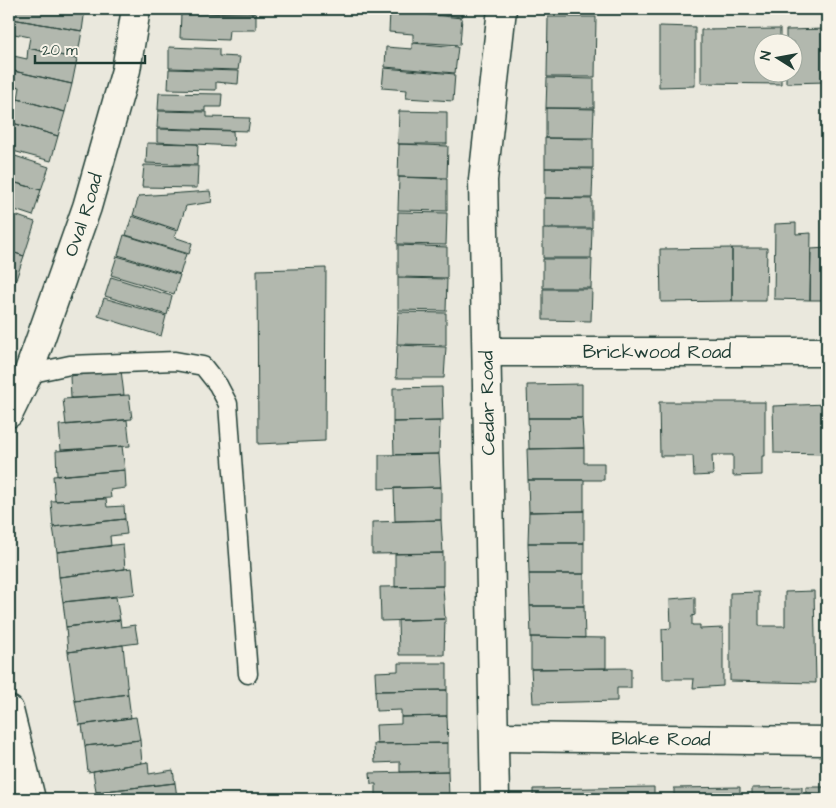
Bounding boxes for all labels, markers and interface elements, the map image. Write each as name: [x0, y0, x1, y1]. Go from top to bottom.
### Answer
scale bar: [35, 32, 145, 64]
north arrow: [754, 32, 804, 82]
text: 20 m: [42, 40, 78, 61]
text: N: [756, 49, 777, 62]
street label: Oval Road: [57, 170, 110, 260]
street label: Brickwood Road: [583, 339, 731, 366]
street label: Cedar Road: [474, 350, 502, 456]
street label: Blake Road: [611, 725, 711, 753]

